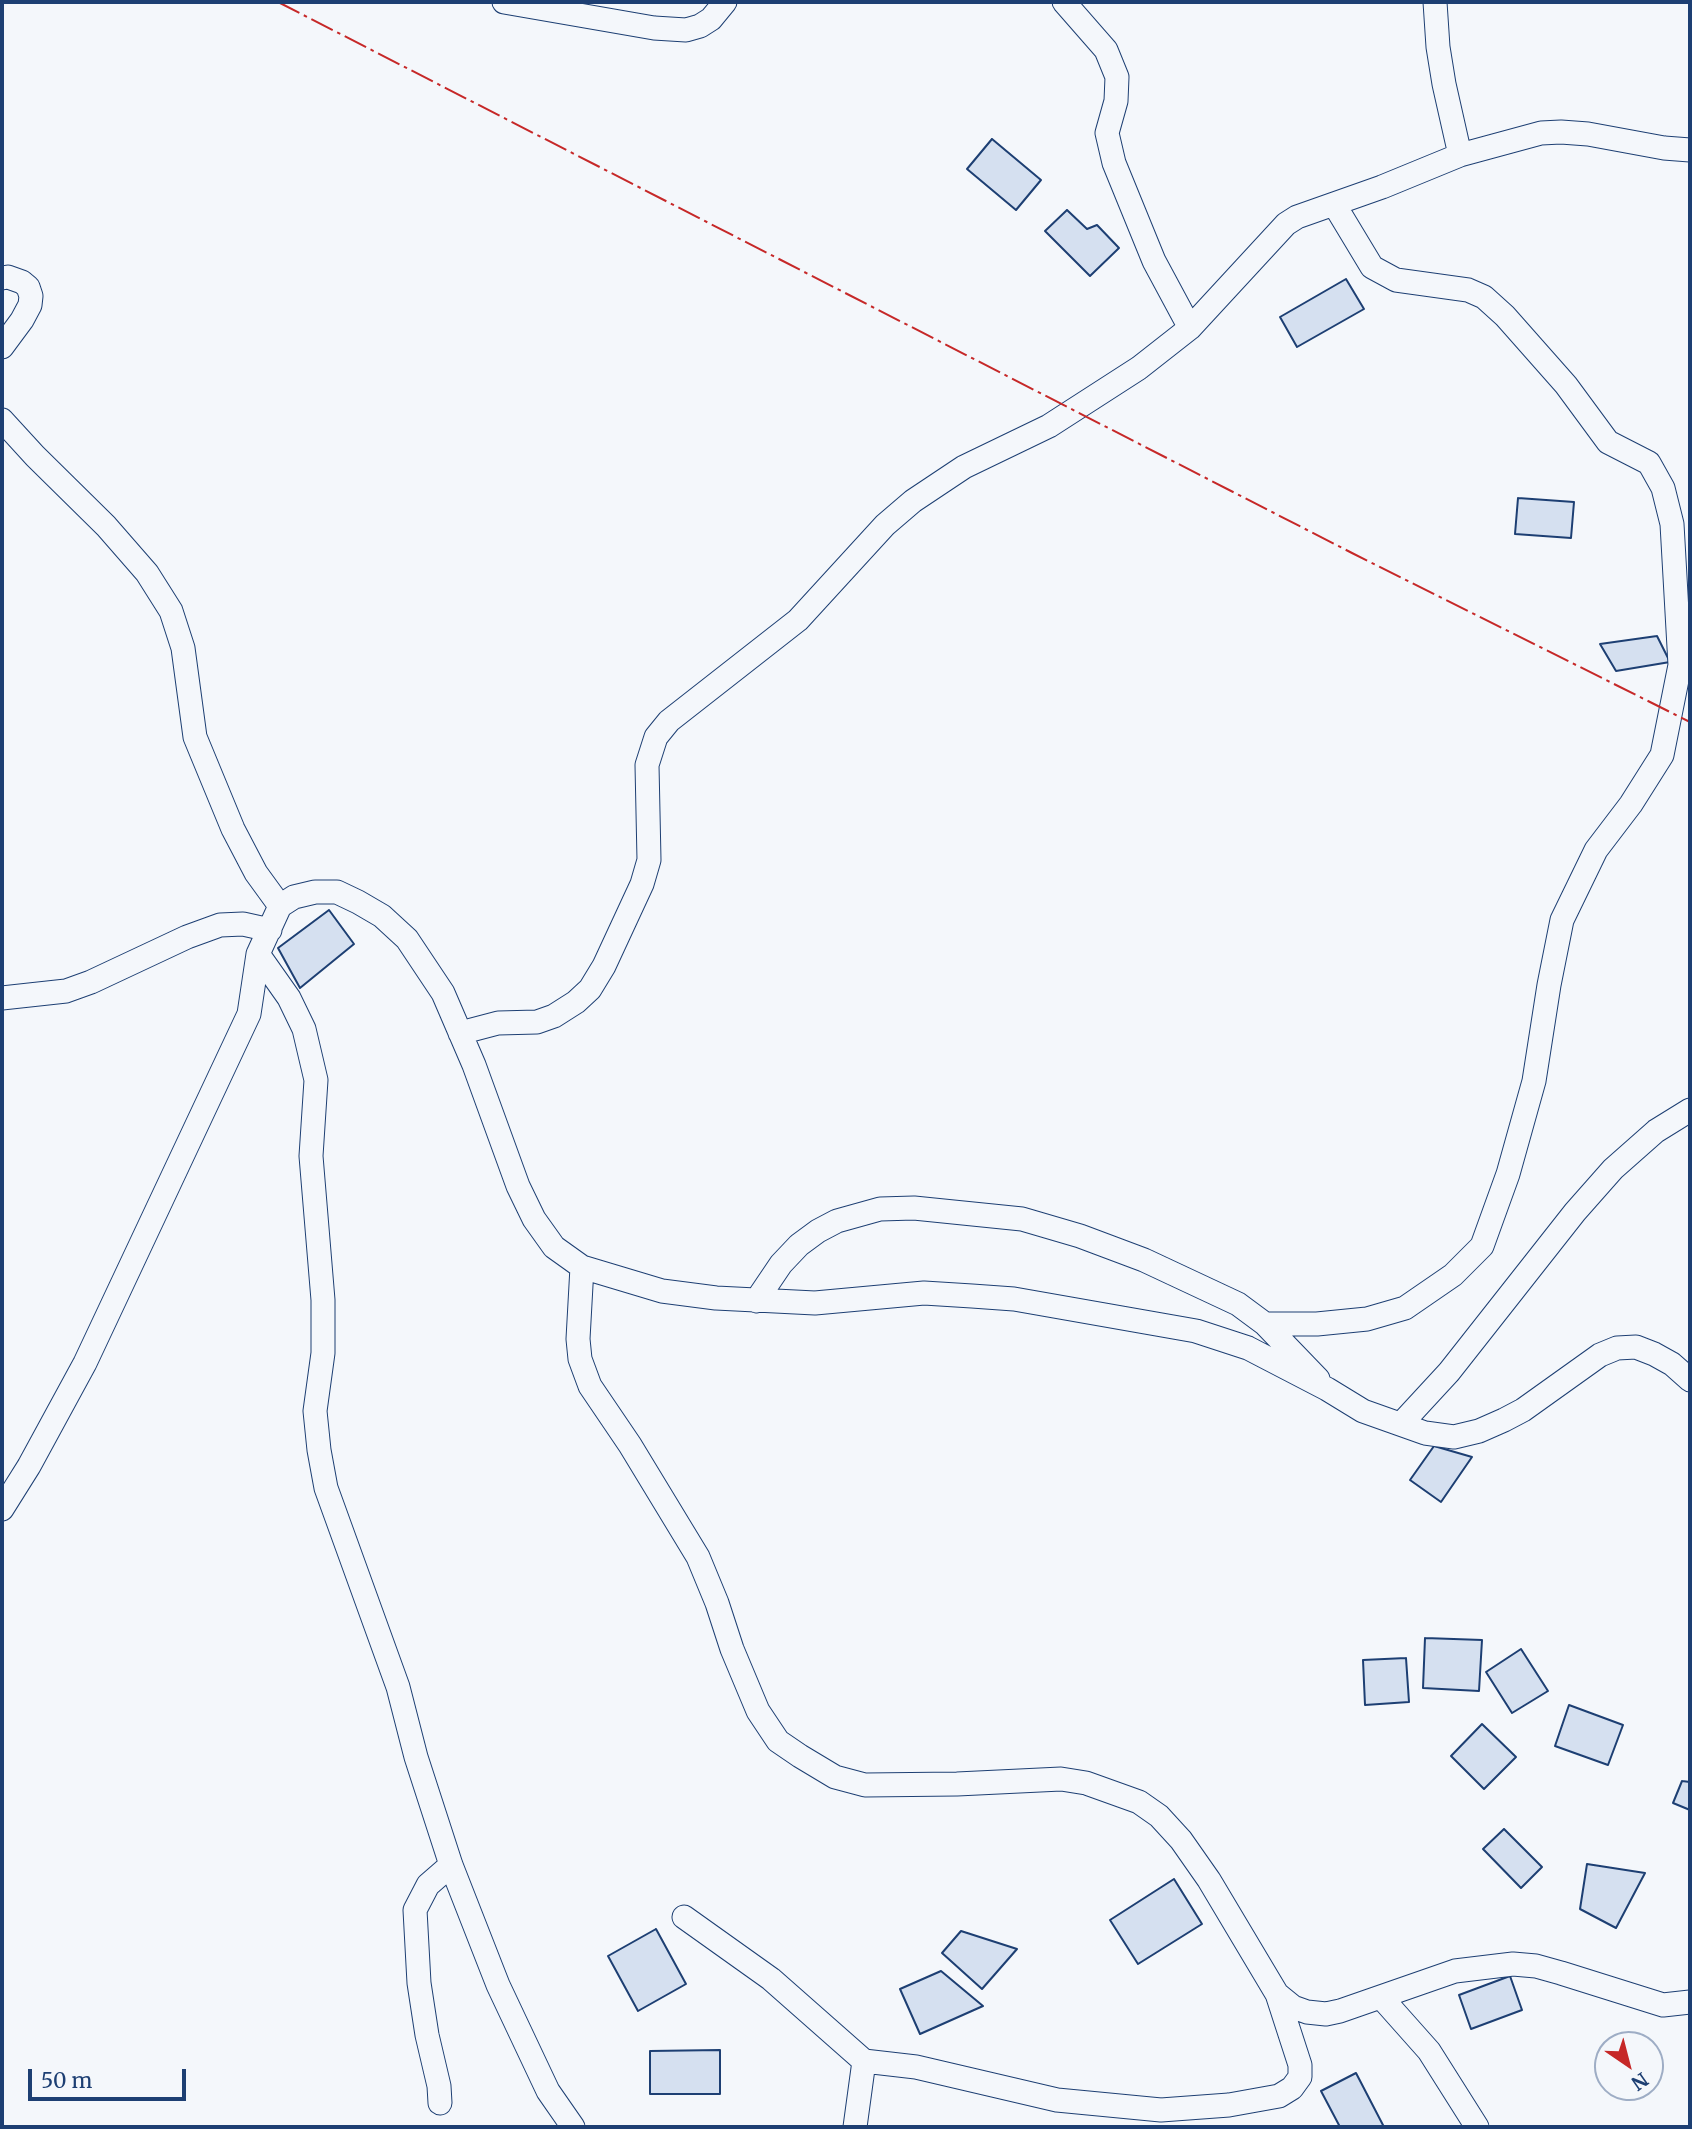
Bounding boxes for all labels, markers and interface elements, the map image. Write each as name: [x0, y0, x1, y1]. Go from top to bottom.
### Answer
north arrow: [1594, 2031, 1664, 2101]
scale bar: [32, 2056, 189, 2100]
text: 50 m: [41, 2067, 92, 2094]
text: N: [1627, 2067, 1653, 2096]

